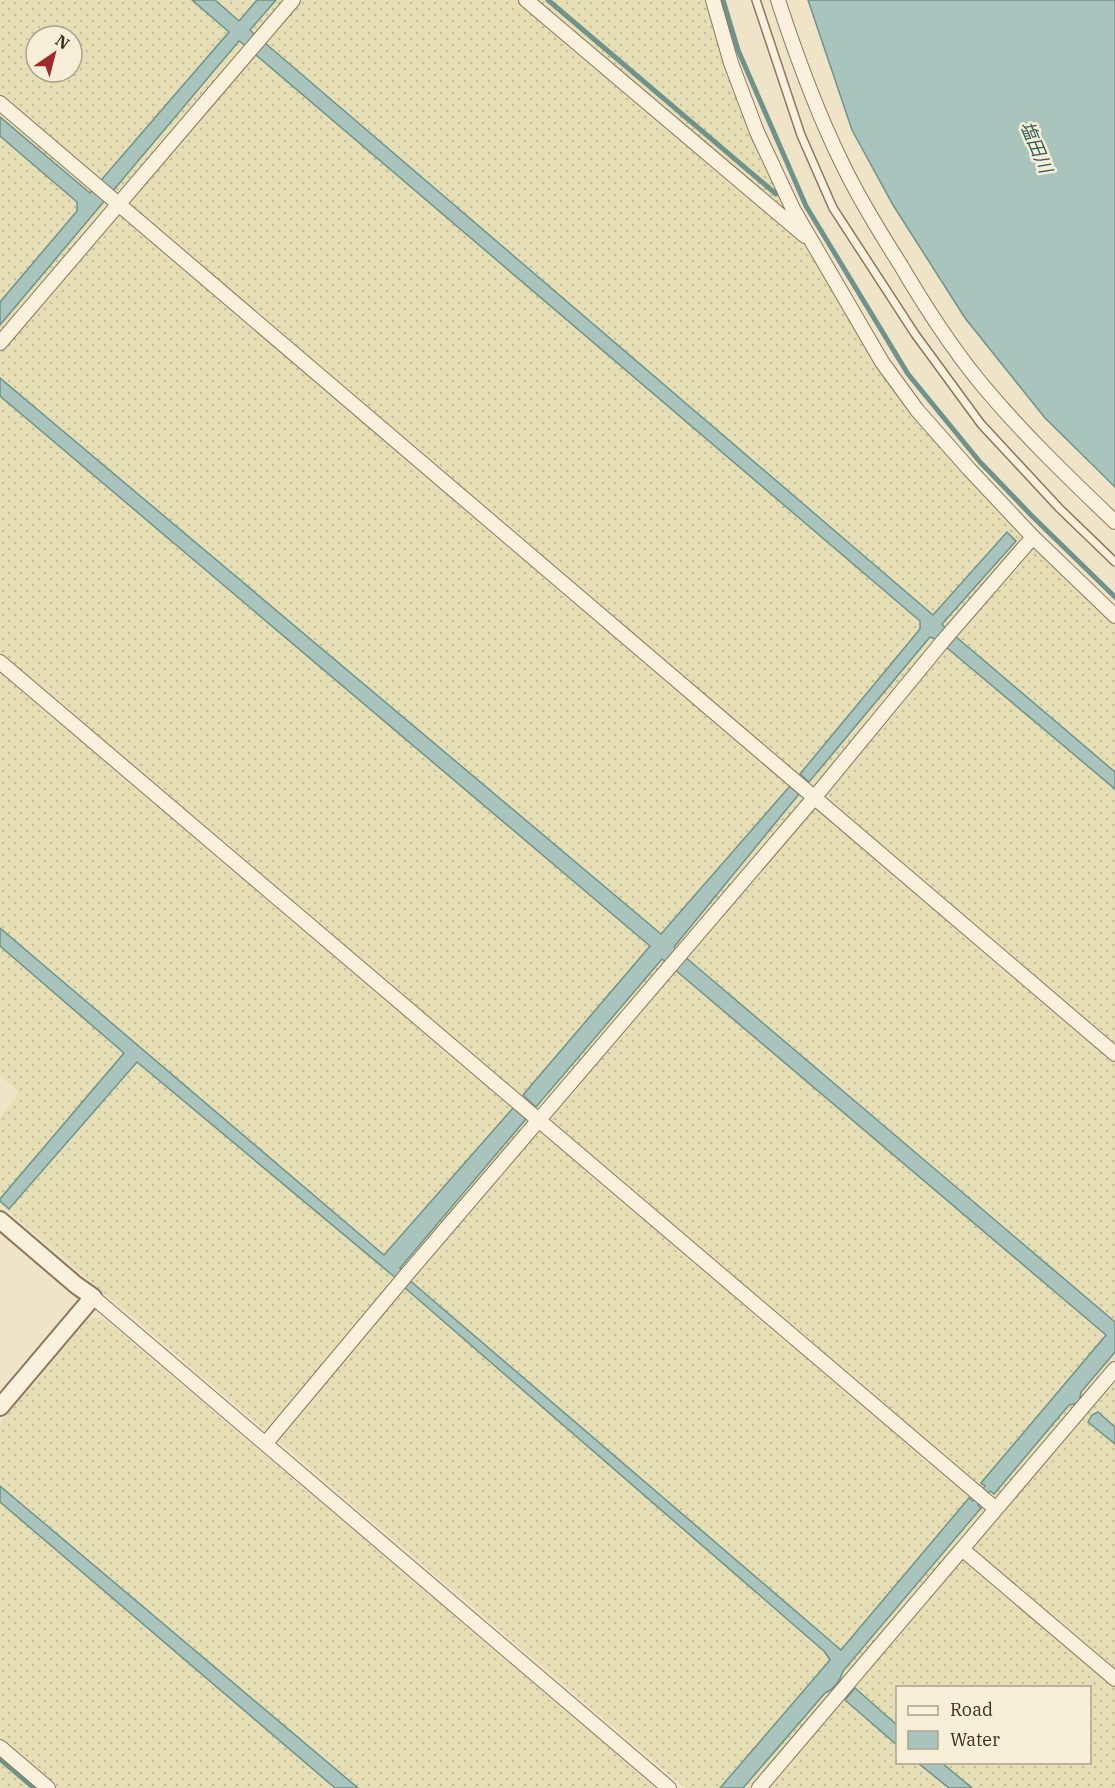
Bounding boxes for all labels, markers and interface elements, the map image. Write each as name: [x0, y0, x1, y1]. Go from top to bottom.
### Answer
north arrow: [24, 24, 84, 84]
text: N: [52, 30, 74, 54]
water label: 塩田川: [1015, 117, 1058, 178]
legend: [896, 1686, 1091, 1764]
text: Road: [950, 1698, 993, 1721]
text: Water: [950, 1728, 1000, 1751]

